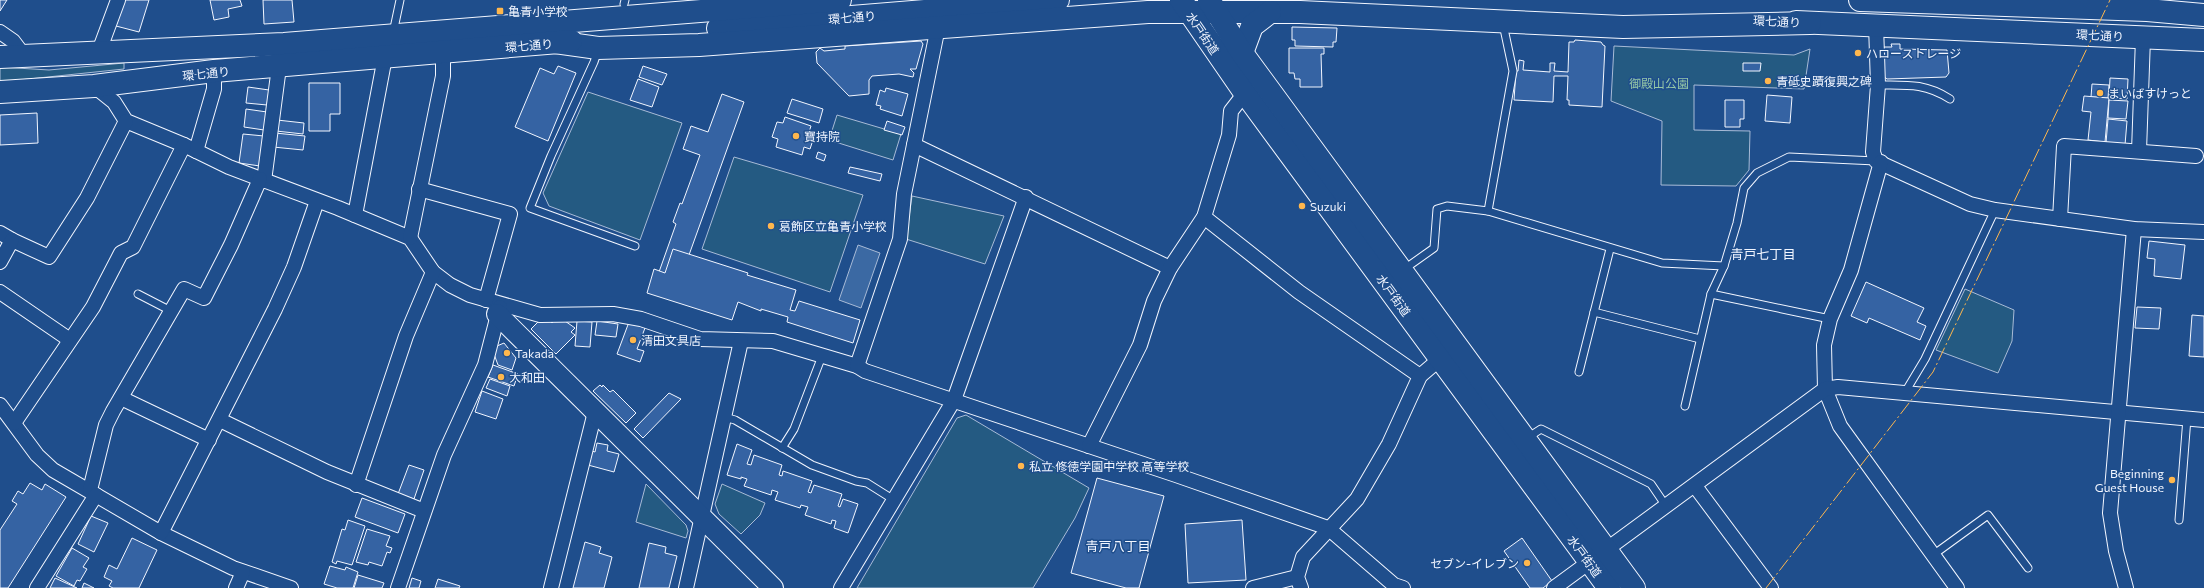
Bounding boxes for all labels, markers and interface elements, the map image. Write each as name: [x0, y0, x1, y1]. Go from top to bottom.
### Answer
place label: 亀青小学校: [508, 4, 568, 18]
marker: 亀青小学校: [495, 6, 505, 16]
street label: 環七通り: [827, 8, 877, 26]
street label: 水戸街道: [1184, 9, 1222, 57]
street label: 環七通り: [1753, 13, 1801, 29]
street label: 環七通り: [2076, 27, 2124, 43]
street label: 環七通り: [504, 36, 554, 54]
place label: ハローストレージ: [1866, 46, 1961, 60]
marker: ハローストレージ: [1853, 48, 1863, 58]
street label: 環七通り: [181, 64, 231, 82]
place label: 青砥史蹟復興之碑: [1776, 74, 1872, 88]
park label: 御殿山公園: [1629, 76, 1689, 90]
marker: 青砥史蹟復興之碑: [1763, 76, 1773, 86]
place label: まいばすけっと: [2108, 86, 2192, 100]
marker: まいばすけっと: [2095, 88, 2105, 98]
place label: 寶持院: [804, 129, 840, 143]
marker: 寶持院: [791, 131, 801, 141]
place label: Suzuki: [1310, 199, 1346, 213]
marker: Suzuki: [1297, 201, 1307, 211]
place label: 葛飾区立亀青小学校: [779, 219, 887, 233]
marker: 葛飾区立亀青小学校: [766, 221, 776, 231]
district label: 青戸七丁目: [1730, 246, 1796, 262]
street label: 水戸街道: [1374, 271, 1414, 319]
place label: 清田文具店: [641, 333, 701, 347]
marker: 清田文具店: [628, 335, 638, 345]
place label: Takada: [515, 346, 554, 360]
marker: Takada: [502, 348, 512, 358]
place label: 大和田: [509, 370, 545, 384]
marker: 大和田: [496, 372, 506, 382]
place label: 私立 修徳学園中学校 高等学校: [1029, 459, 1190, 473]
marker: 私立 修徳学園中学校 高等学校: [1016, 461, 1026, 471]
place label: Beginning Guest House: [2095, 466, 2164, 494]
marker: Beginning Guest House: [2167, 475, 2177, 485]
street label: 水戸街道: [1565, 532, 1605, 580]
district label: 青戸八丁目: [1085, 538, 1151, 554]
place label: セブン-イレブン: [1430, 556, 1519, 570]
marker: セブン-イレブン: [1522, 558, 1532, 568]

